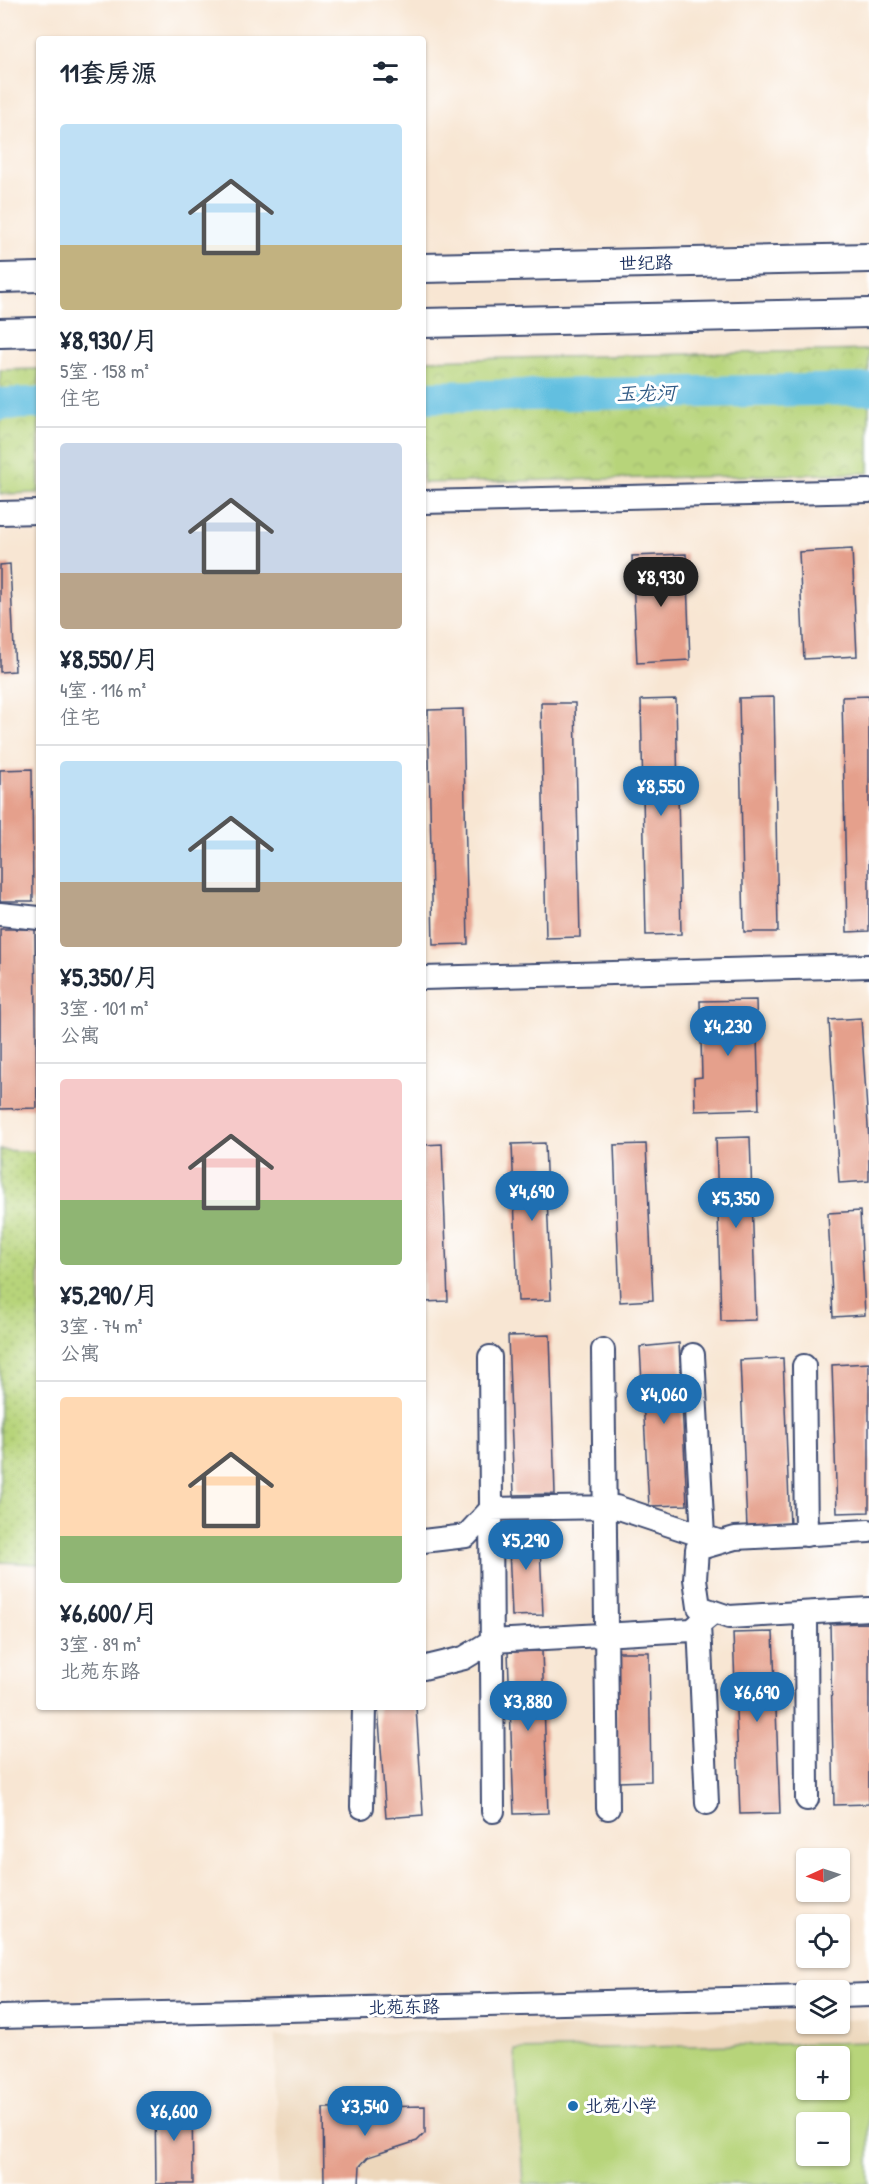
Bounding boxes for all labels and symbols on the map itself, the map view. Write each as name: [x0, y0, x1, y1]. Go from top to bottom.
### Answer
street label: 世纪路: [619, 250, 673, 275]
water label: 玉龙河: [616, 378, 679, 407]
pin: ¥8,930: [612, 557, 710, 608]
pin: ¥8,550: [612, 766, 710, 817]
pin: ¥4,230: [679, 1006, 777, 1057]
pin: ¥4,690: [483, 1171, 581, 1222]
pin: ¥5,350: [687, 1178, 785, 1229]
pin: ¥4,060: [615, 1374, 713, 1425]
pin: ¥5,290: [477, 1520, 575, 1571]
pin: ¥6,690: [708, 1672, 806, 1723]
pin: ¥3,880: [479, 1681, 577, 1732]
north arrow: [796, 1848, 850, 1902]
street label: 北苑东路: [368, 1993, 440, 2020]
pin: ¥3,540: [316, 2086, 414, 2137]
pin: ¥6,600: [125, 2091, 223, 2142]
place label: 北苑小学: [585, 2093, 657, 2118]
marker: 北苑小学: [566, 2099, 580, 2113]

